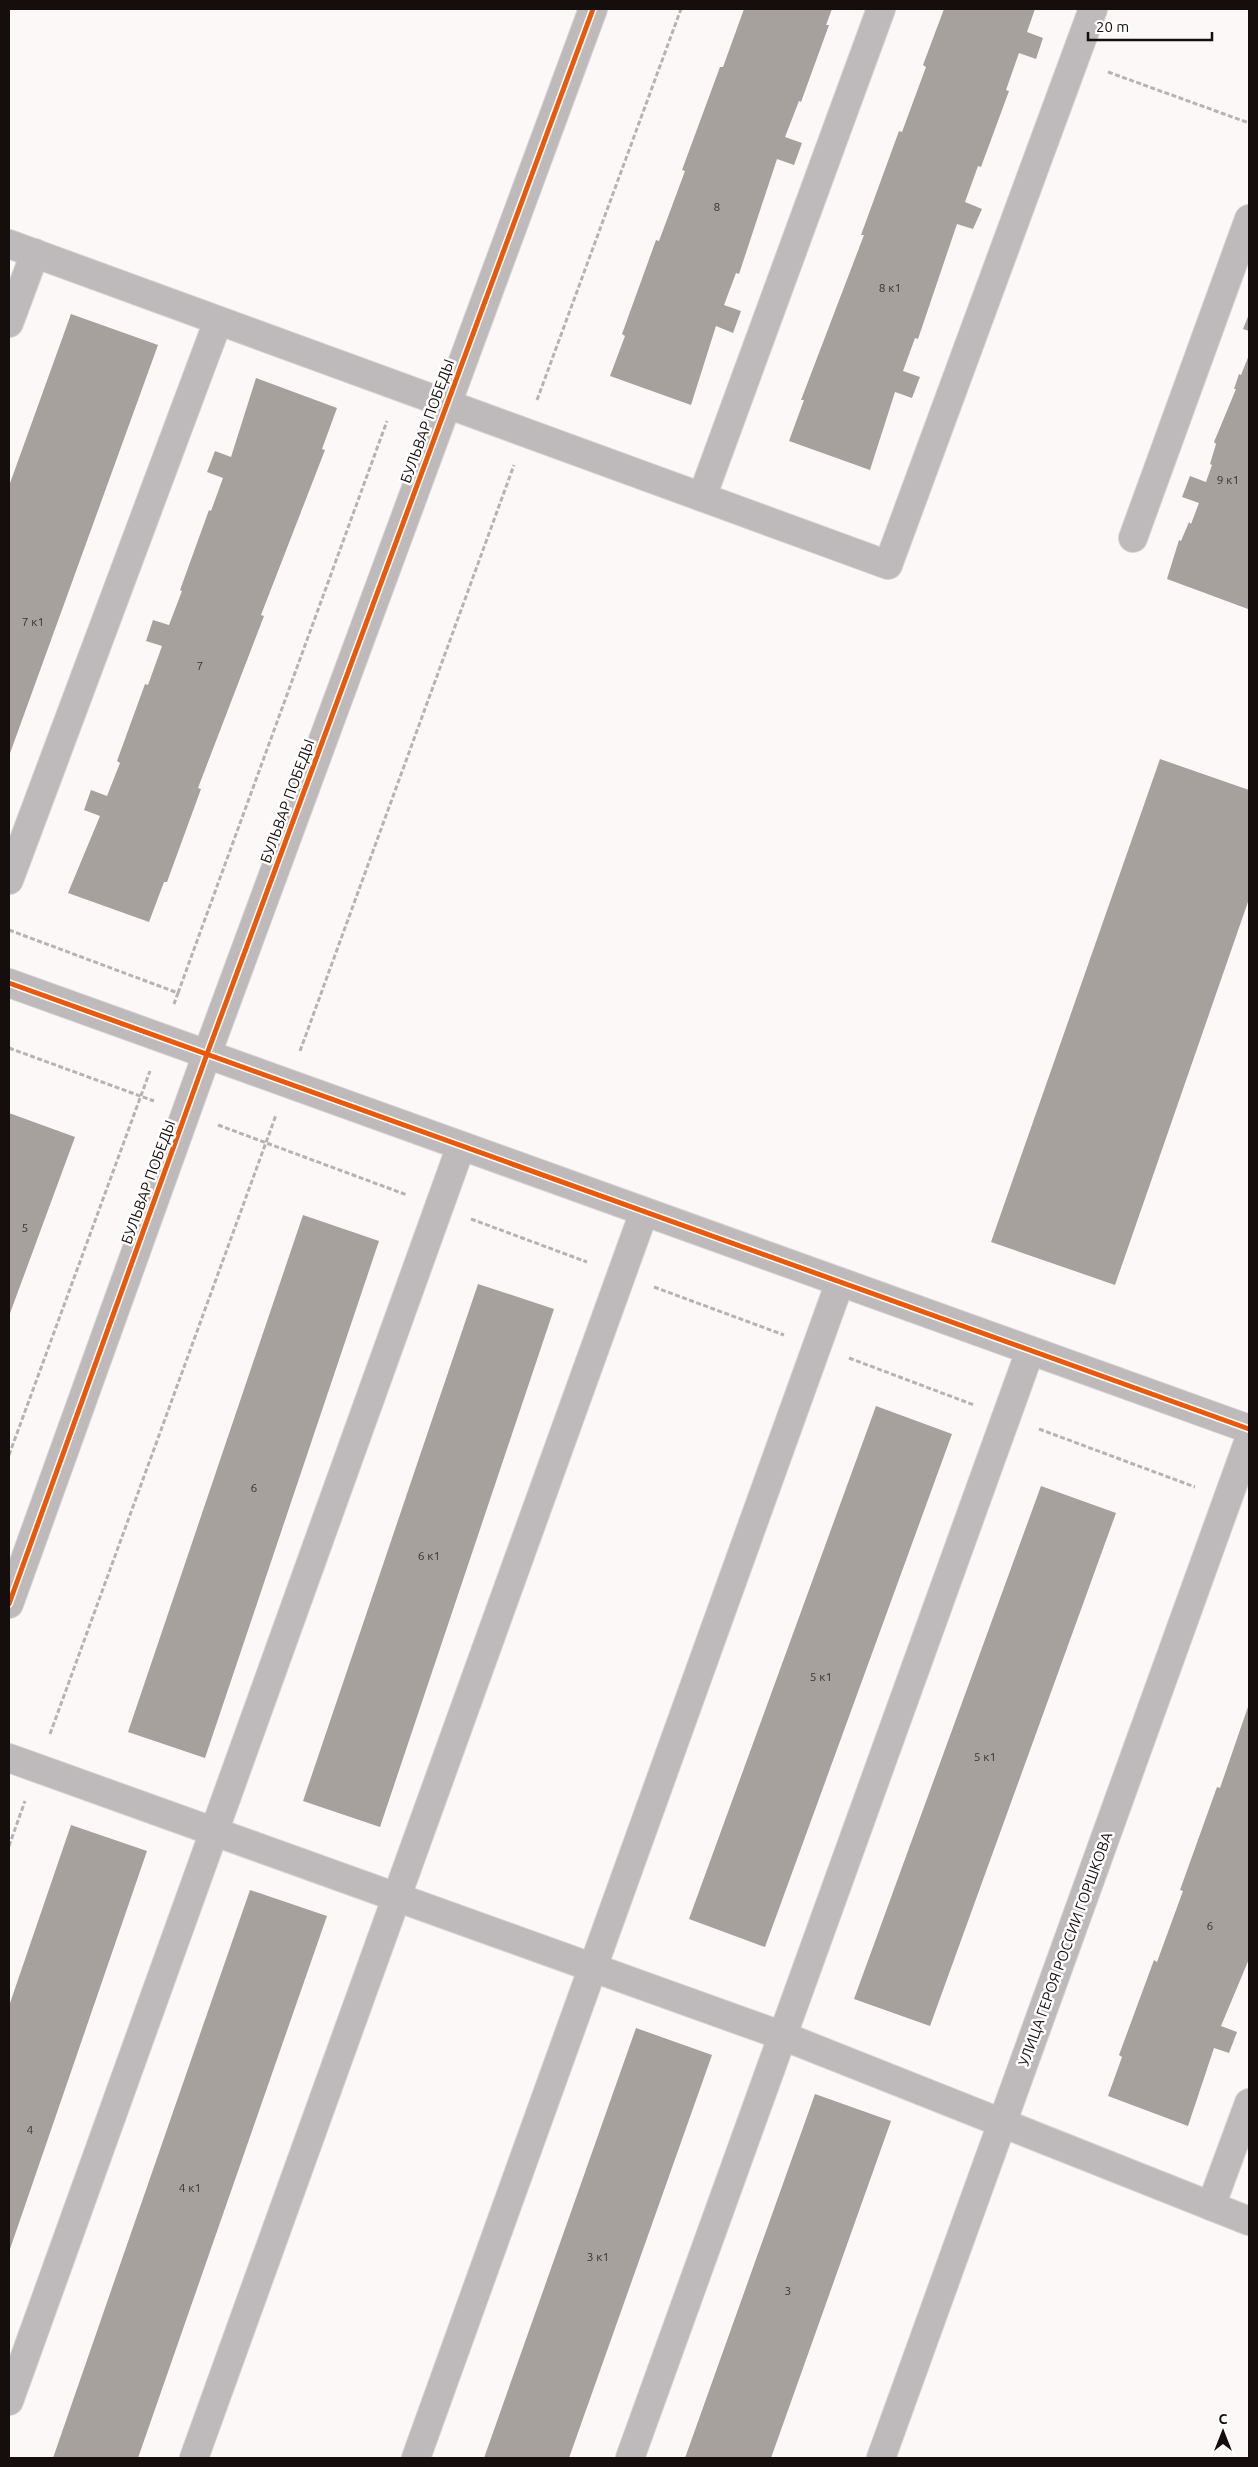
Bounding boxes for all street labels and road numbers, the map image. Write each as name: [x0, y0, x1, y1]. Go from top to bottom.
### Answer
street label: БУЛЬВАР ПОБЕДЫ: [397, 357, 457, 485]
street label: БУЛЬВАР ПОБЕДЫ: [257, 737, 317, 865]
street label: БУЛЬВАР ПОБЕДЫ: [118, 1118, 178, 1246]
street label: УЛИЦА ГЕРОЯ РОССИИ ГОРШКОВА: [1015, 1829, 1115, 2068]

